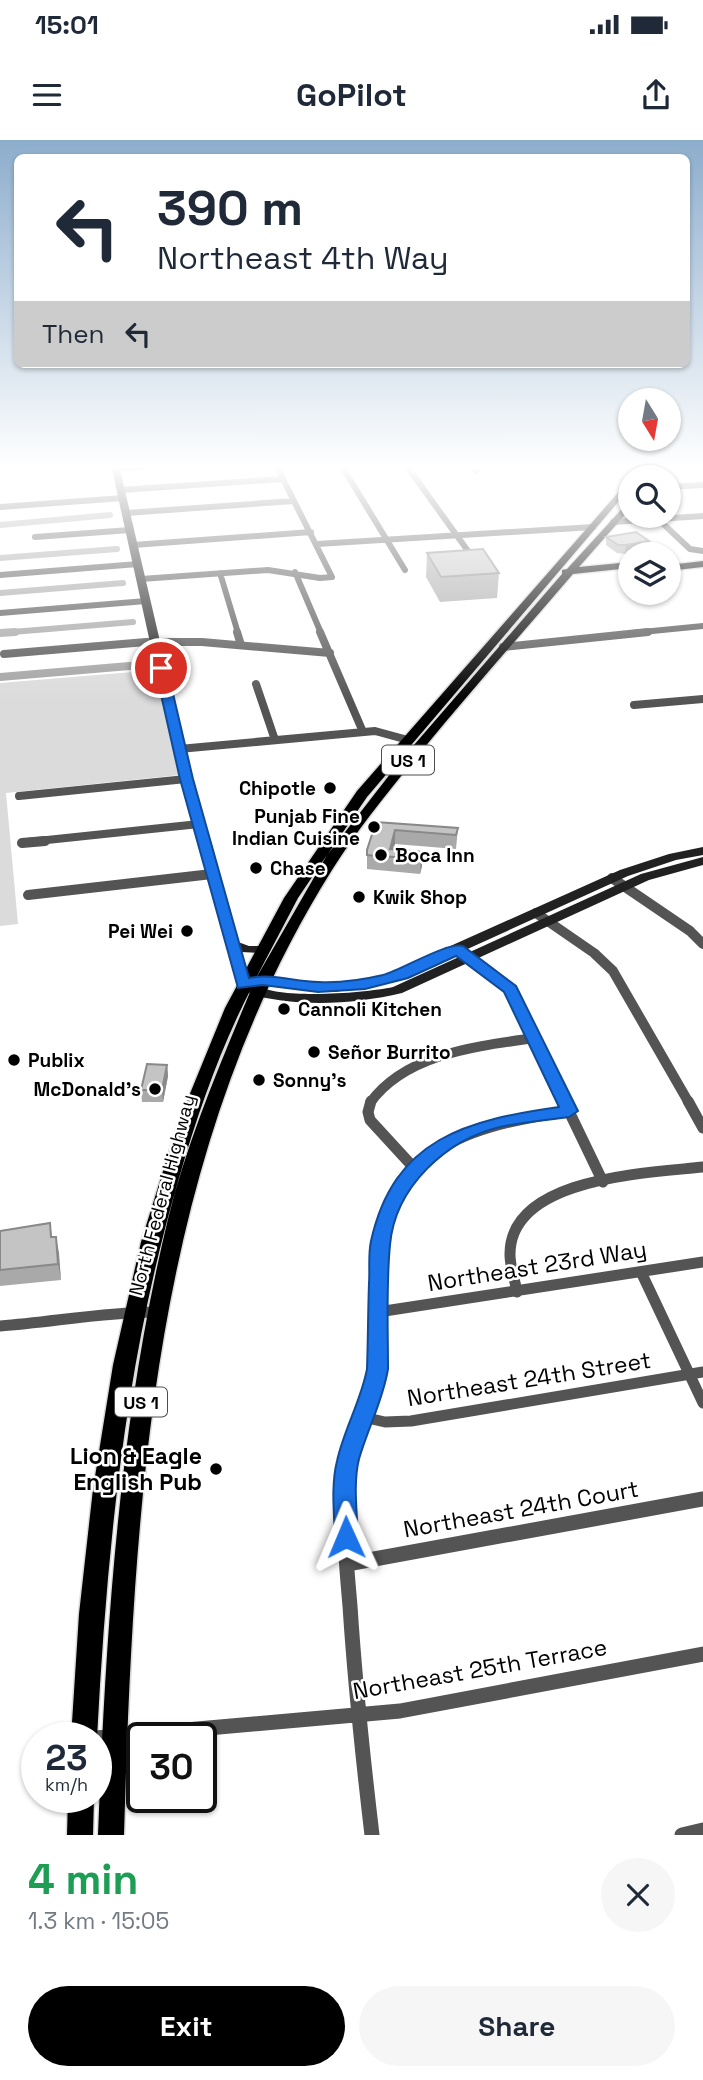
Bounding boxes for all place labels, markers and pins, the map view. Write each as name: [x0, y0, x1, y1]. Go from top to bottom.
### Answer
pin: [131, 638, 191, 698]
place label: Chipotle: [239, 776, 316, 801]
marker: Chipotle: [322, 780, 338, 796]
place label: Punjab Fine Indian Cuisine: [232, 804, 360, 851]
marker: Punjab Fine Indian Cuisine: [366, 819, 382, 835]
place label: Boca Inn: [395, 843, 475, 868]
marker: Boca Inn: [373, 847, 389, 863]
place label: Chase: [270, 856, 326, 881]
marker: Chase: [248, 860, 264, 876]
place label: Kwik Shop: [373, 885, 467, 910]
marker: Kwik Shop: [351, 889, 367, 905]
place label: Pei Wei: [108, 919, 173, 944]
marker: Pei Wei: [179, 923, 195, 939]
place label: Cannoli Kitchen: [298, 997, 442, 1022]
marker: Cannoli Kitchen: [276, 1001, 292, 1017]
place label: Señor Burrito: [328, 1040, 451, 1065]
marker: Señor Burrito: [306, 1044, 322, 1060]
place label: Publix: [28, 1048, 85, 1073]
marker: Publix: [6, 1052, 22, 1068]
place label: Sonny's: [273, 1068, 346, 1093]
marker: Sonny's: [251, 1072, 267, 1088]
place label: McDonald's: [34, 1077, 141, 1102]
marker: McDonald's: [147, 1081, 163, 1097]
place label: Lion & Eagle English Pub: [70, 1441, 202, 1497]
marker: Lion & Eagle English Pub: [208, 1461, 224, 1477]

